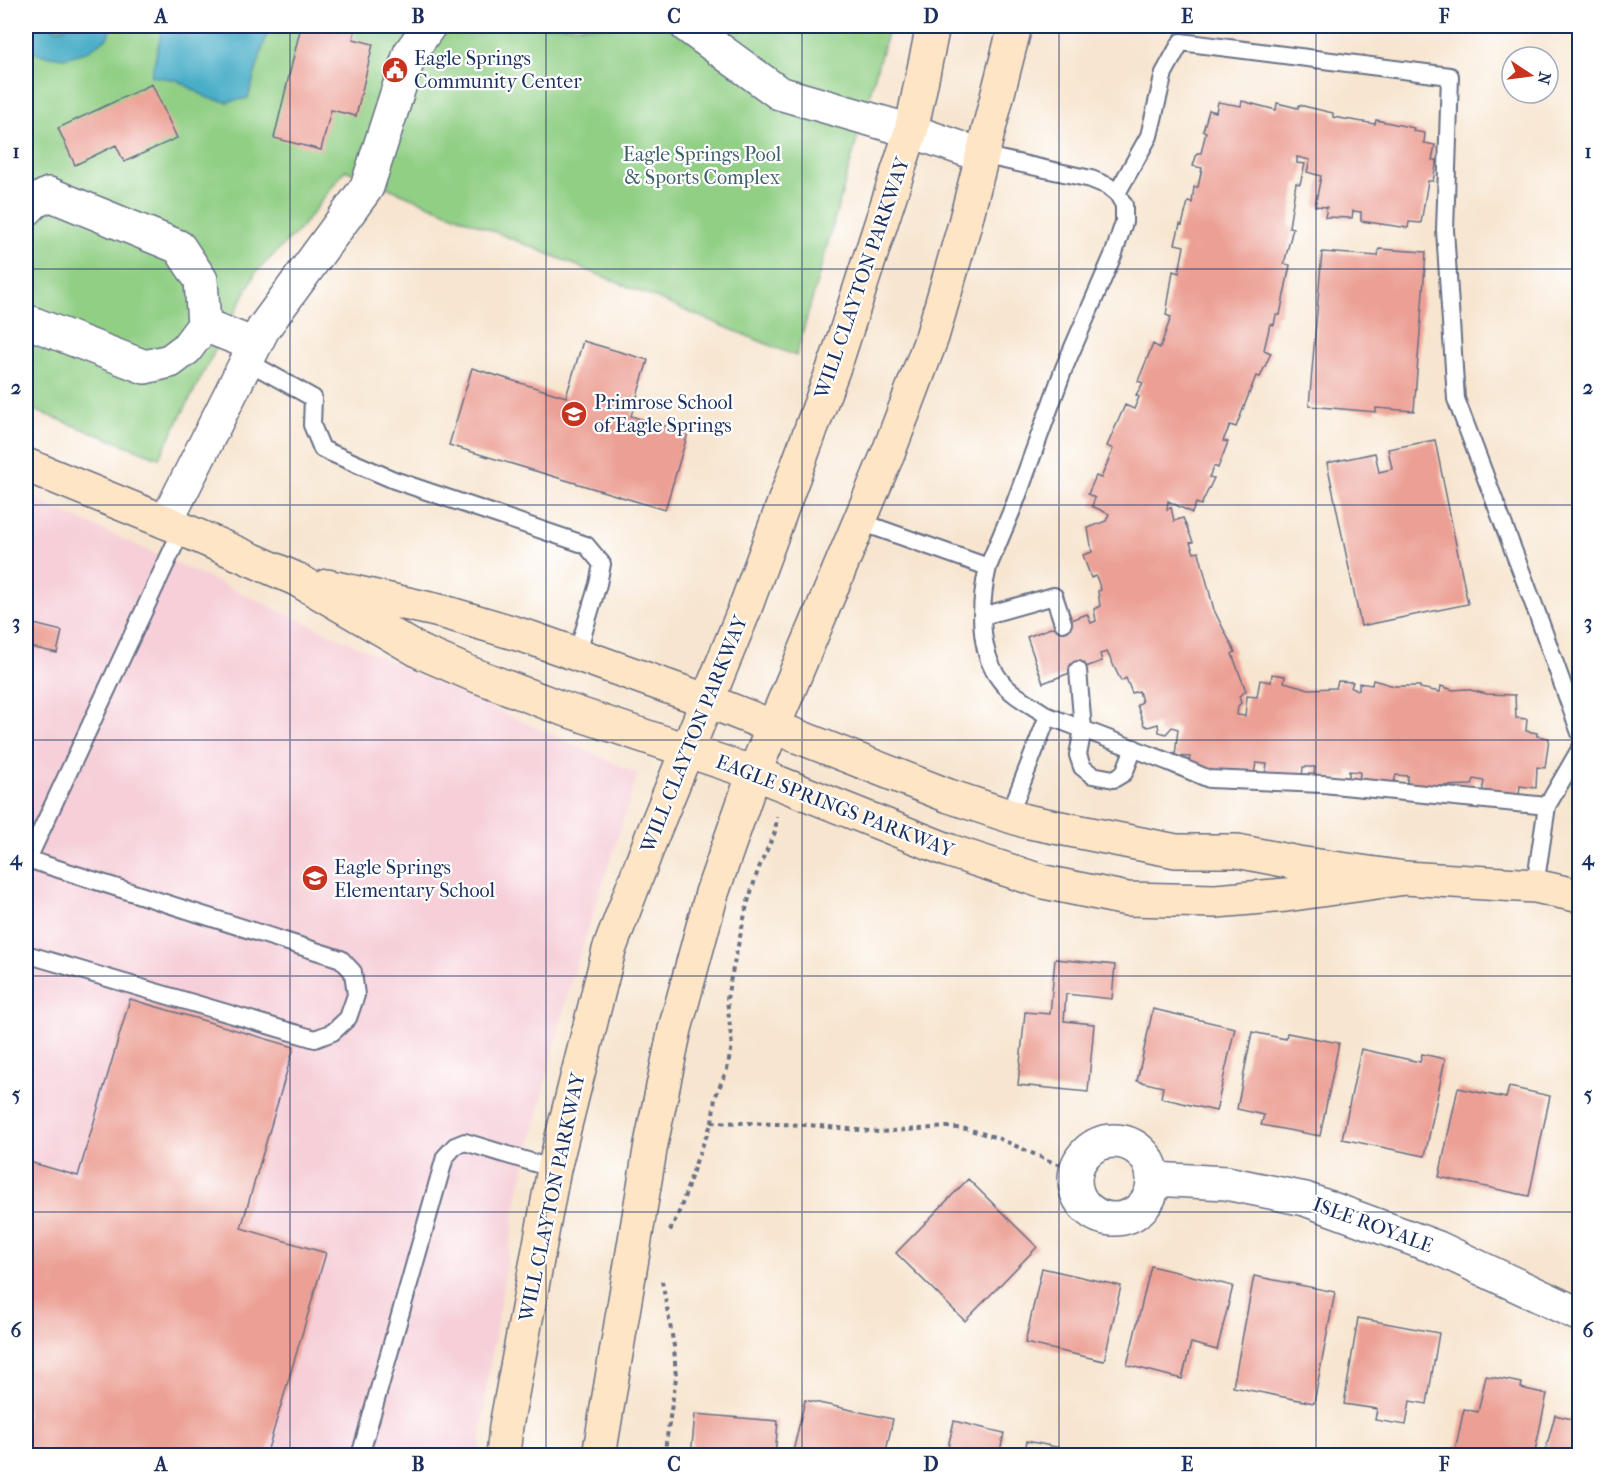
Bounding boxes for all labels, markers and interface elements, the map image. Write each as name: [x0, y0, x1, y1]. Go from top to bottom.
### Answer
text: A: [153, 5, 169, 28]
text: B: [411, 5, 425, 28]
text: C: [667, 5, 681, 28]
text: D: [923, 5, 939, 28]
text: E: [1181, 5, 1193, 28]
text: F: [1438, 5, 1450, 28]
north arrow: [1500, 45, 1560, 105]
place label: Eagle Springs Community Center: [414, 47, 582, 93]
public building icon: Eagle Springs Community Center: [380, 55, 410, 85]
text: N: [1533, 70, 1555, 87]
text: 1: [12, 140, 20, 163]
text: 1: [1584, 140, 1592, 163]
park label: Eagle Springs Pool & Sports Complex: [623, 143, 782, 189]
street label: WILL CLAYTON PARKWAY: [810, 153, 915, 403]
text: 2: [11, 376, 21, 399]
text: 2: [1583, 376, 1593, 399]
place label: Primrose School of Eagle Springs: [594, 391, 734, 437]
school or university icon: Primrose School of Eagle Springs: [559, 399, 589, 429]
text: 3: [12, 611, 20, 634]
street label: WILL CLAYTON PARKWAY: [635, 611, 753, 857]
text: 3: [1584, 611, 1592, 634]
street label: EAGLE SPRINGS PARKWAY: [713, 750, 959, 863]
text: 4: [9, 847, 23, 871]
text: 4: [1581, 847, 1595, 871]
place label: Eagle Springs Elementary School: [334, 856, 496, 902]
school or university icon: Eagle Springs Elementary School: [300, 863, 330, 893]
street label: WILL CLAYTON PARKWAY: [514, 1069, 590, 1324]
text: 5: [12, 1083, 21, 1106]
text: 5: [1584, 1083, 1593, 1106]
street label: ISLE ROYALE: [1310, 1193, 1436, 1257]
text: 6: [11, 1319, 23, 1342]
text: 6: [1583, 1319, 1595, 1342]
text: A: [153, 1453, 169, 1476]
text: B: [411, 1453, 425, 1476]
text: C: [667, 1453, 681, 1476]
text: D: [923, 1453, 939, 1476]
text: E: [1181, 1453, 1193, 1476]
text: F: [1438, 1453, 1450, 1476]

